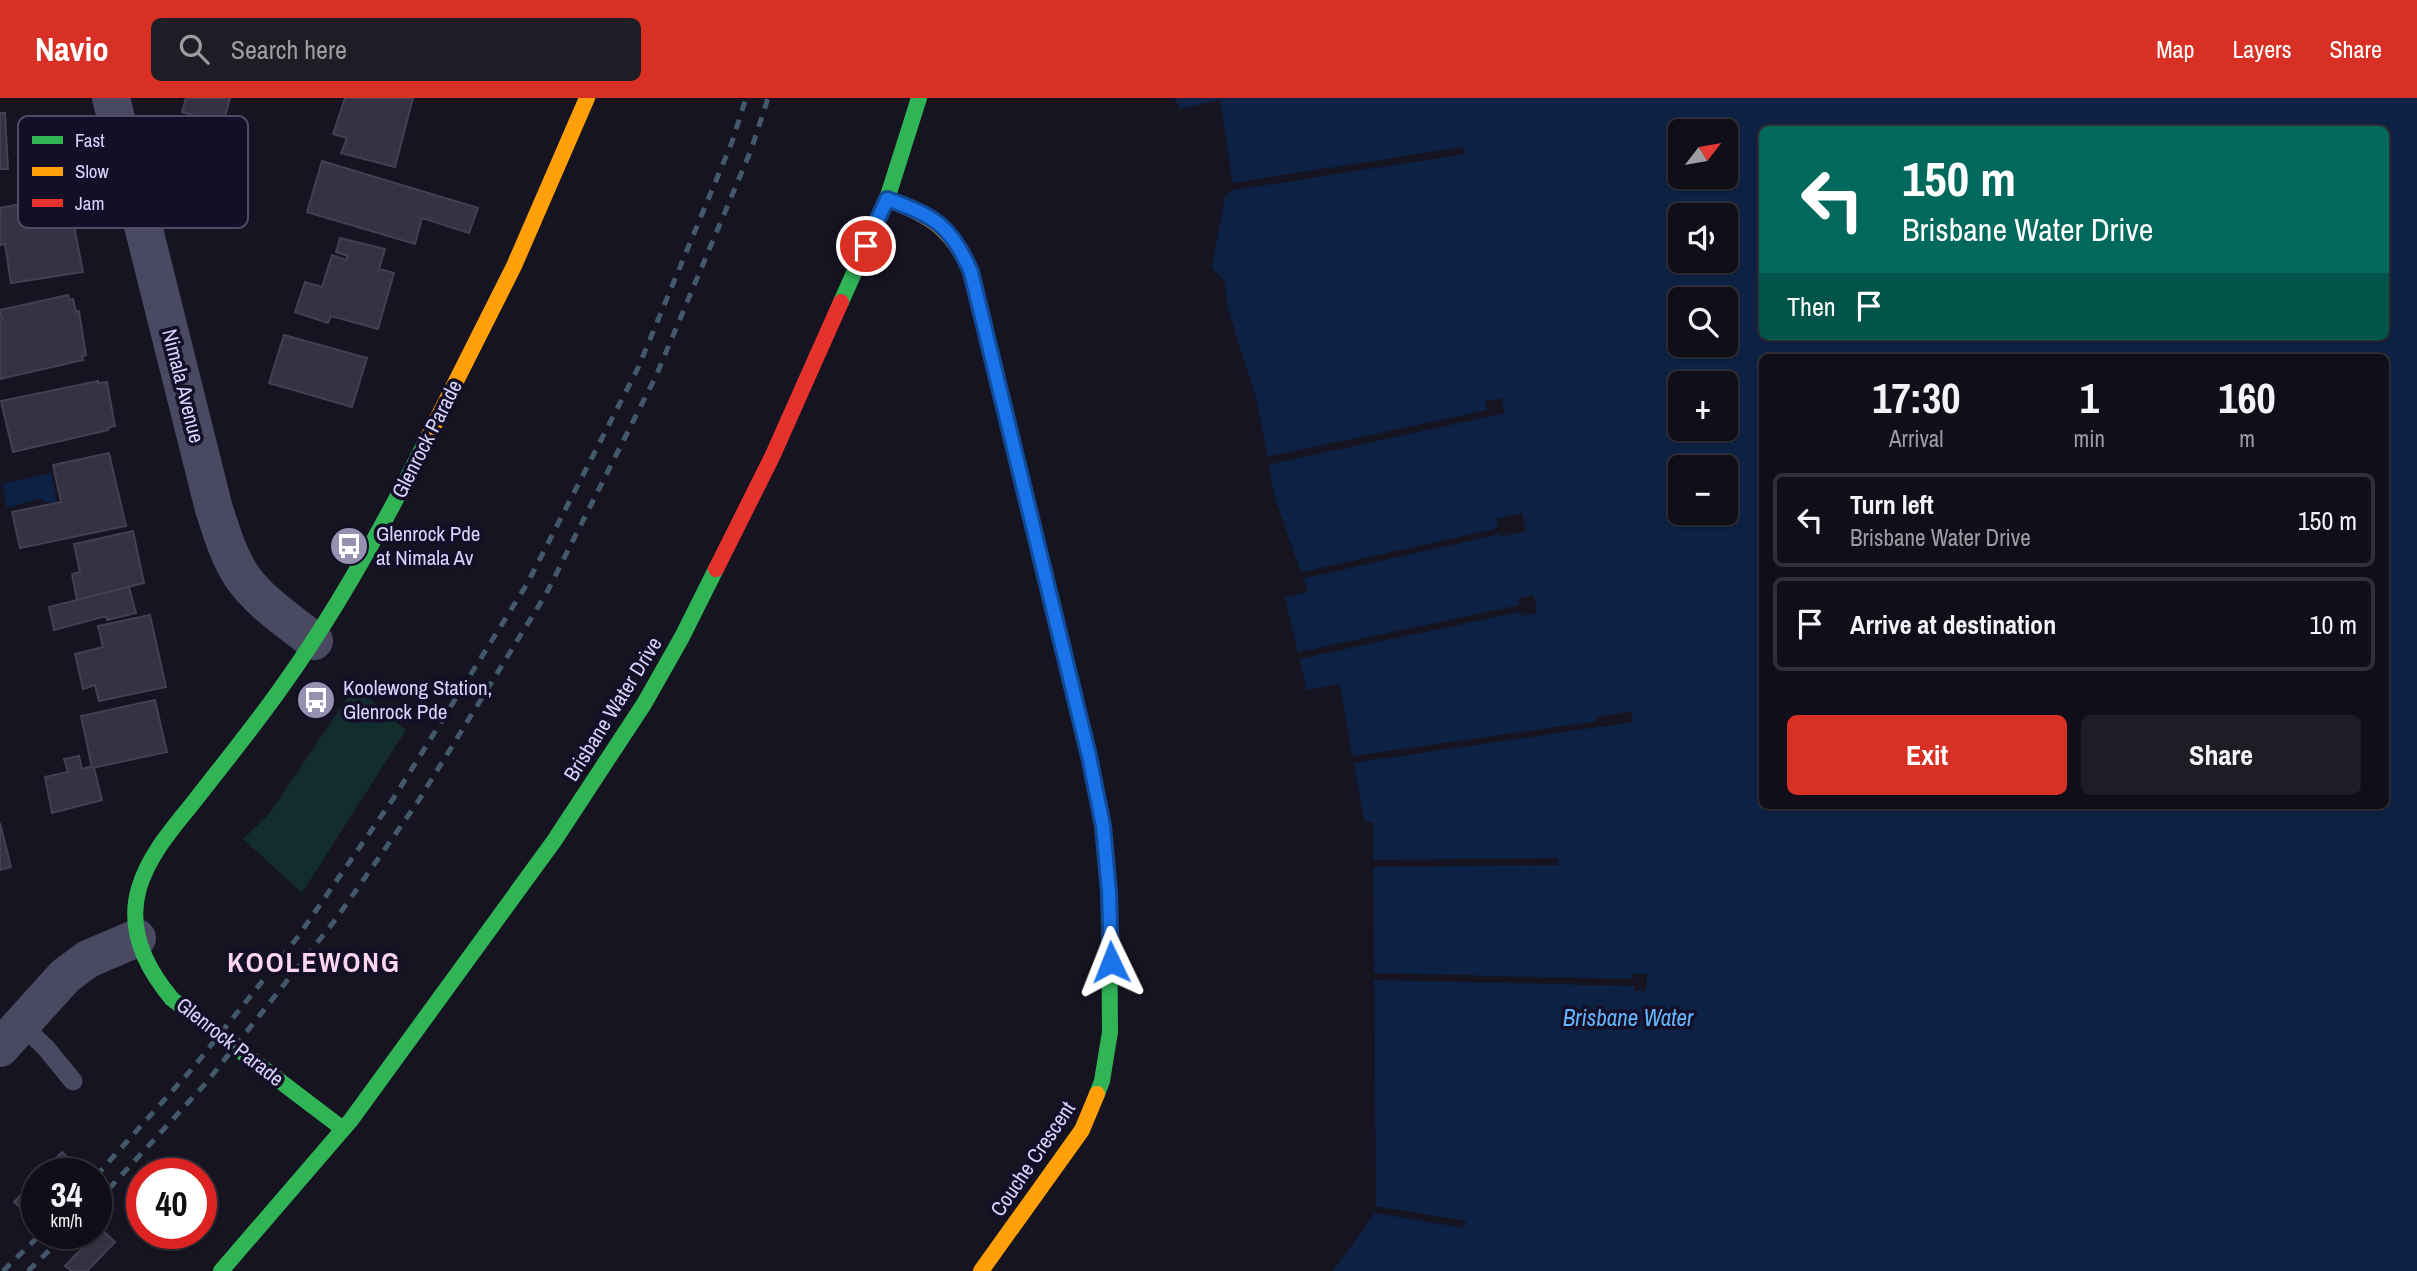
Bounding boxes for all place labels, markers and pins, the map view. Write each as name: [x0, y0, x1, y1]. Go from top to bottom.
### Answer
pin: [836, 216, 896, 276]
place label: Glenrock Pde at Nimala Av: [376, 519, 480, 572]
bus stop icon: Glenrock Pde at Nimala Av: [328, 525, 370, 567]
place label: Koolewong Station, Glenrock Pde: [343, 673, 492, 726]
bus stop icon: Koolewong Station, Glenrock Pde: [295, 679, 337, 721]

